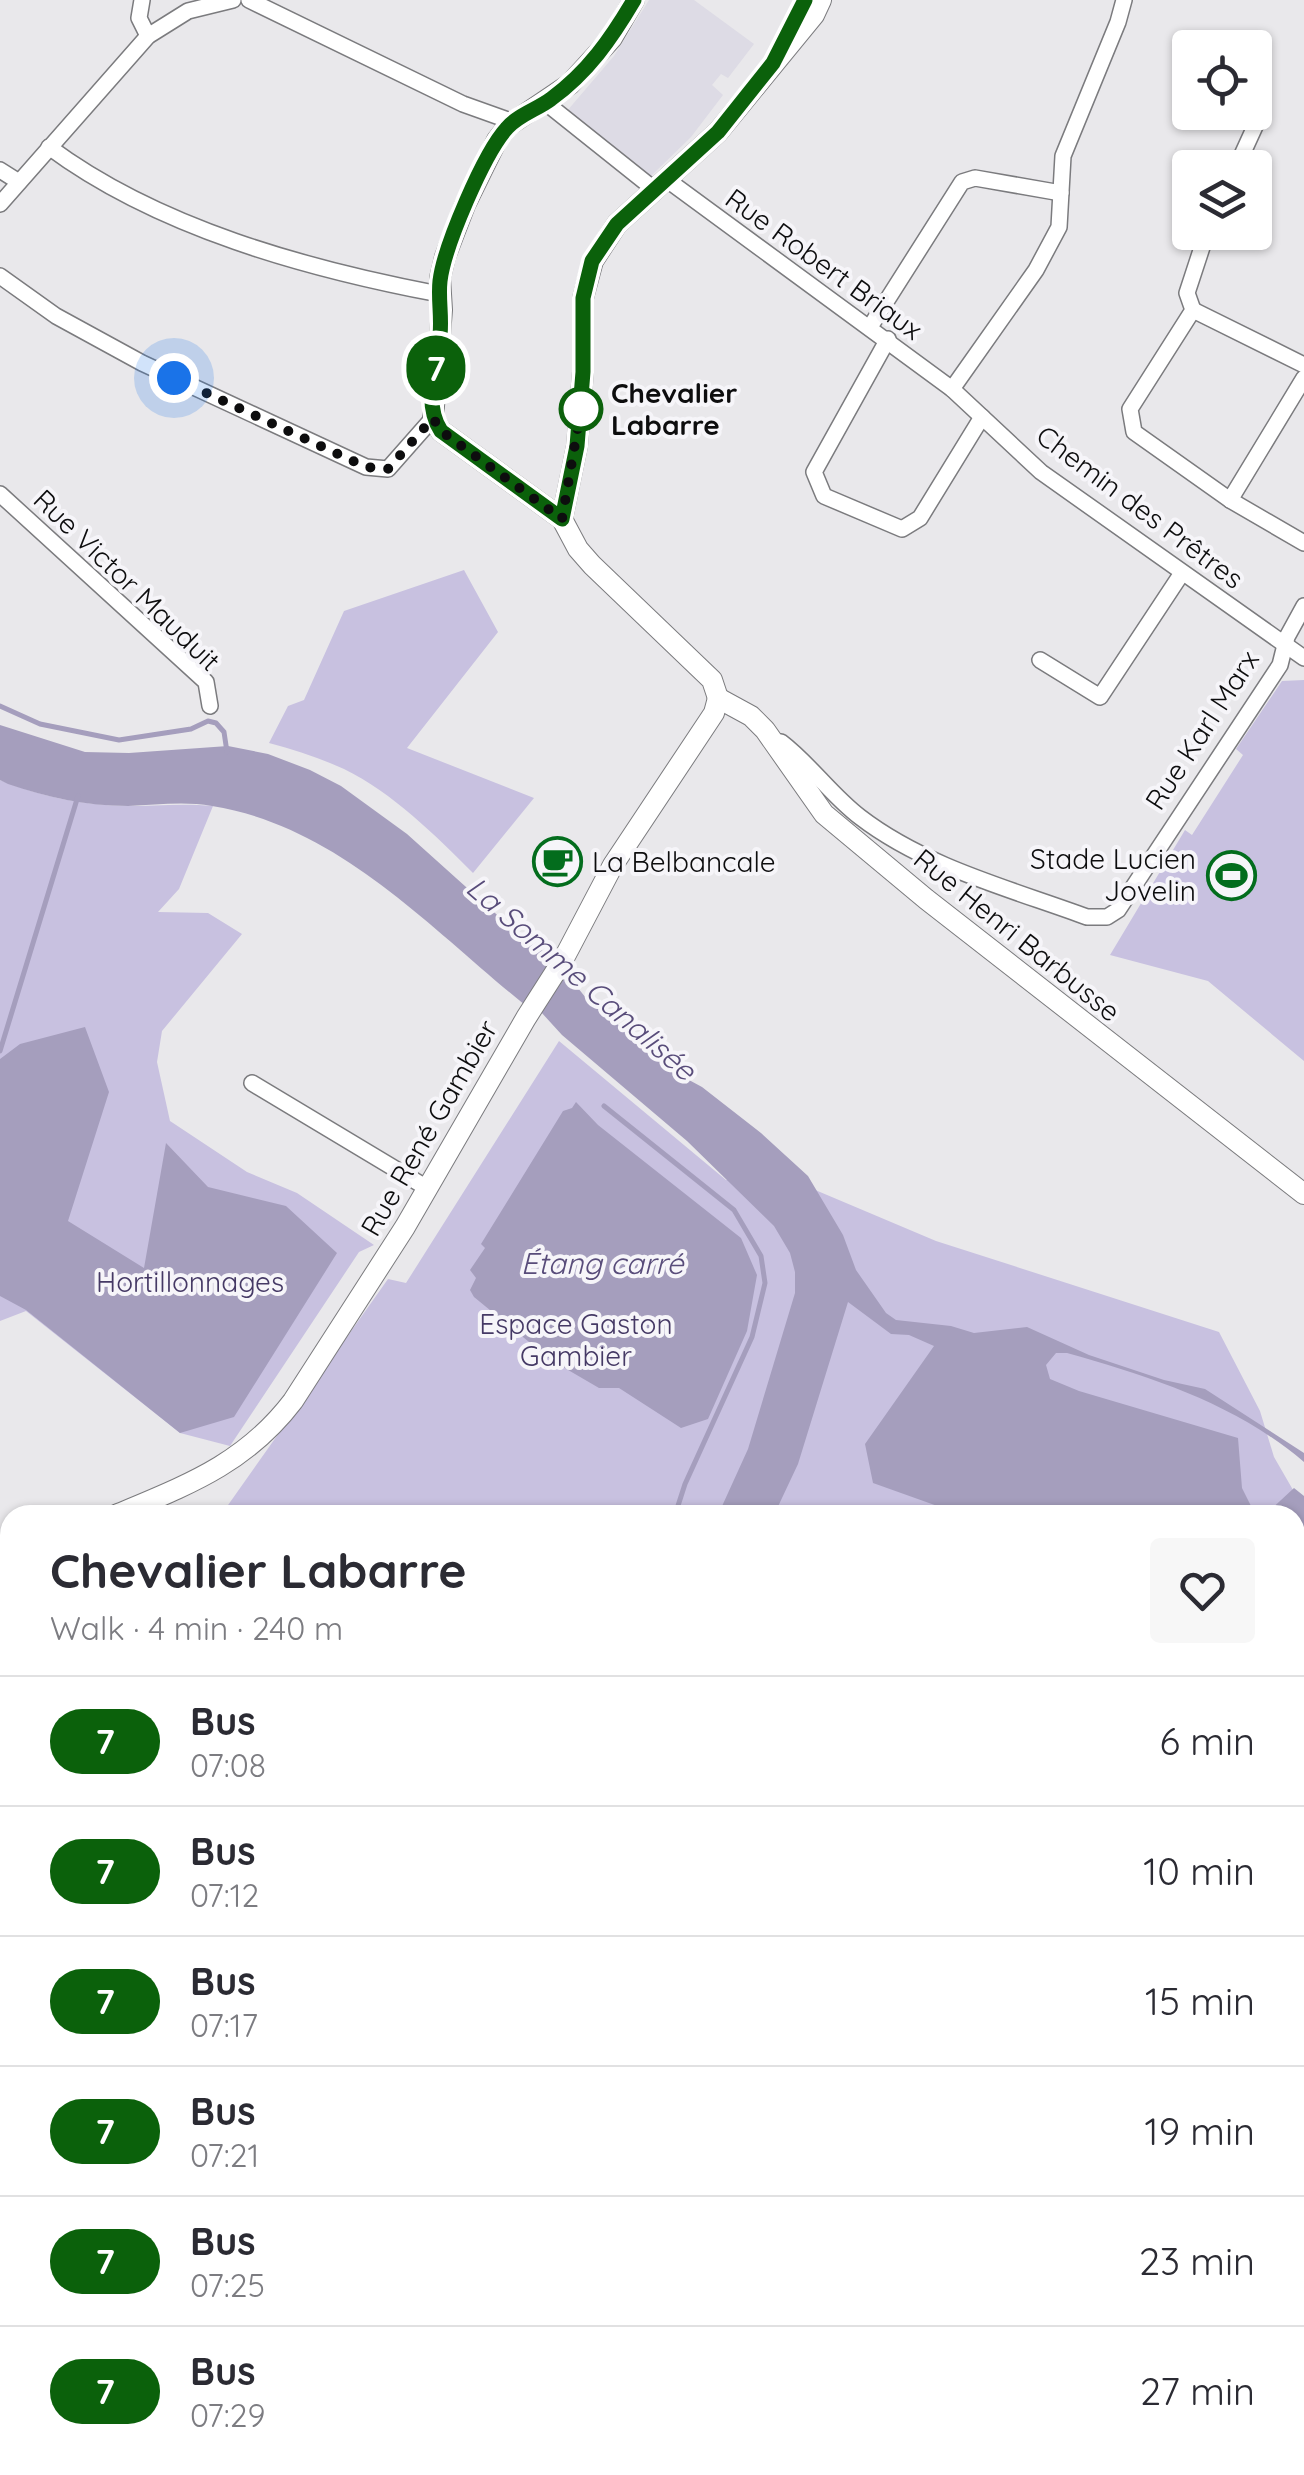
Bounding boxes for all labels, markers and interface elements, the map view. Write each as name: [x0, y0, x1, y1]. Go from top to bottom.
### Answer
map controls: [1172, 30, 1272, 250]
button: locate: [1172, 30, 1272, 130]
button: layers: [1172, 150, 1272, 250]
street label: Rue Robert Briaux: [719, 180, 930, 347]
line badge: 7: [404, 336, 468, 400]
text: 7: [426, 346, 446, 390]
your location: [149, 353, 199, 403]
place label: Chevalier Labarre: [611, 375, 737, 442]
marker: Chevalier Labarre: [560, 388, 602, 430]
street label: Chemin des Prêtres: [1030, 417, 1251, 596]
street label: Rue Victor Mauduit: [27, 482, 228, 678]
street label: Rue Karl Marx: [1137, 643, 1266, 816]
cafe icon: La Belbancale: [531, 836, 583, 888]
street label: Rue Henri Barbusse: [907, 841, 1128, 1029]
place label: Stade Lucien Jovelin: [1030, 841, 1196, 908]
place label: La Belbancale: [592, 844, 776, 879]
sports icon: Stade Lucien Jovelin: [1205, 849, 1257, 901]
water label: La Somme Canalisée: [459, 868, 705, 1089]
street label: Rue René Gambier: [352, 1013, 505, 1242]
water label: Étang carré: [521, 1244, 684, 1282]
park label: Hortillonnages: [96, 1264, 284, 1299]
park label: Espace Gaston Gambier: [479, 1306, 673, 1373]
button: heart: [1150, 1538, 1255, 1643]
text: Chevalier Labarre: [50, 1540, 467, 1600]
text: Walk · 4 min · 240 m: [50, 1608, 343, 1648]
text: Bus: [190, 1697, 256, 1745]
text: 6 min: [1159, 1717, 1255, 1765]
text: 7: [95, 1719, 115, 1763]
text: 07:08: [190, 1745, 266, 1785]
text: Bus: [190, 1827, 256, 1875]
text: 10 min: [1143, 1847, 1255, 1895]
text: 7: [95, 1849, 115, 1893]
text: 07:12: [190, 1875, 259, 1915]
text: Bus: [190, 1957, 256, 2005]
text: 15 min: [1145, 1977, 1255, 2025]
text: 7: [95, 1979, 115, 2023]
text: 07:17: [190, 2005, 258, 2045]
text: Bus: [190, 2087, 256, 2135]
text: 19 min: [1145, 2107, 1255, 2155]
text: 7: [95, 2109, 115, 2153]
text: 07:21: [190, 2135, 259, 2175]
text: Bus: [190, 2217, 256, 2265]
text: 23 min: [1139, 2237, 1255, 2285]
text: 7: [95, 2239, 115, 2283]
text: 07:25: [190, 2265, 265, 2305]
text: Bus: [190, 2347, 256, 2395]
text: 27 min: [1140, 2367, 1255, 2415]
text: 7: [95, 2369, 115, 2413]
text: 07:29: [190, 2395, 265, 2435]

